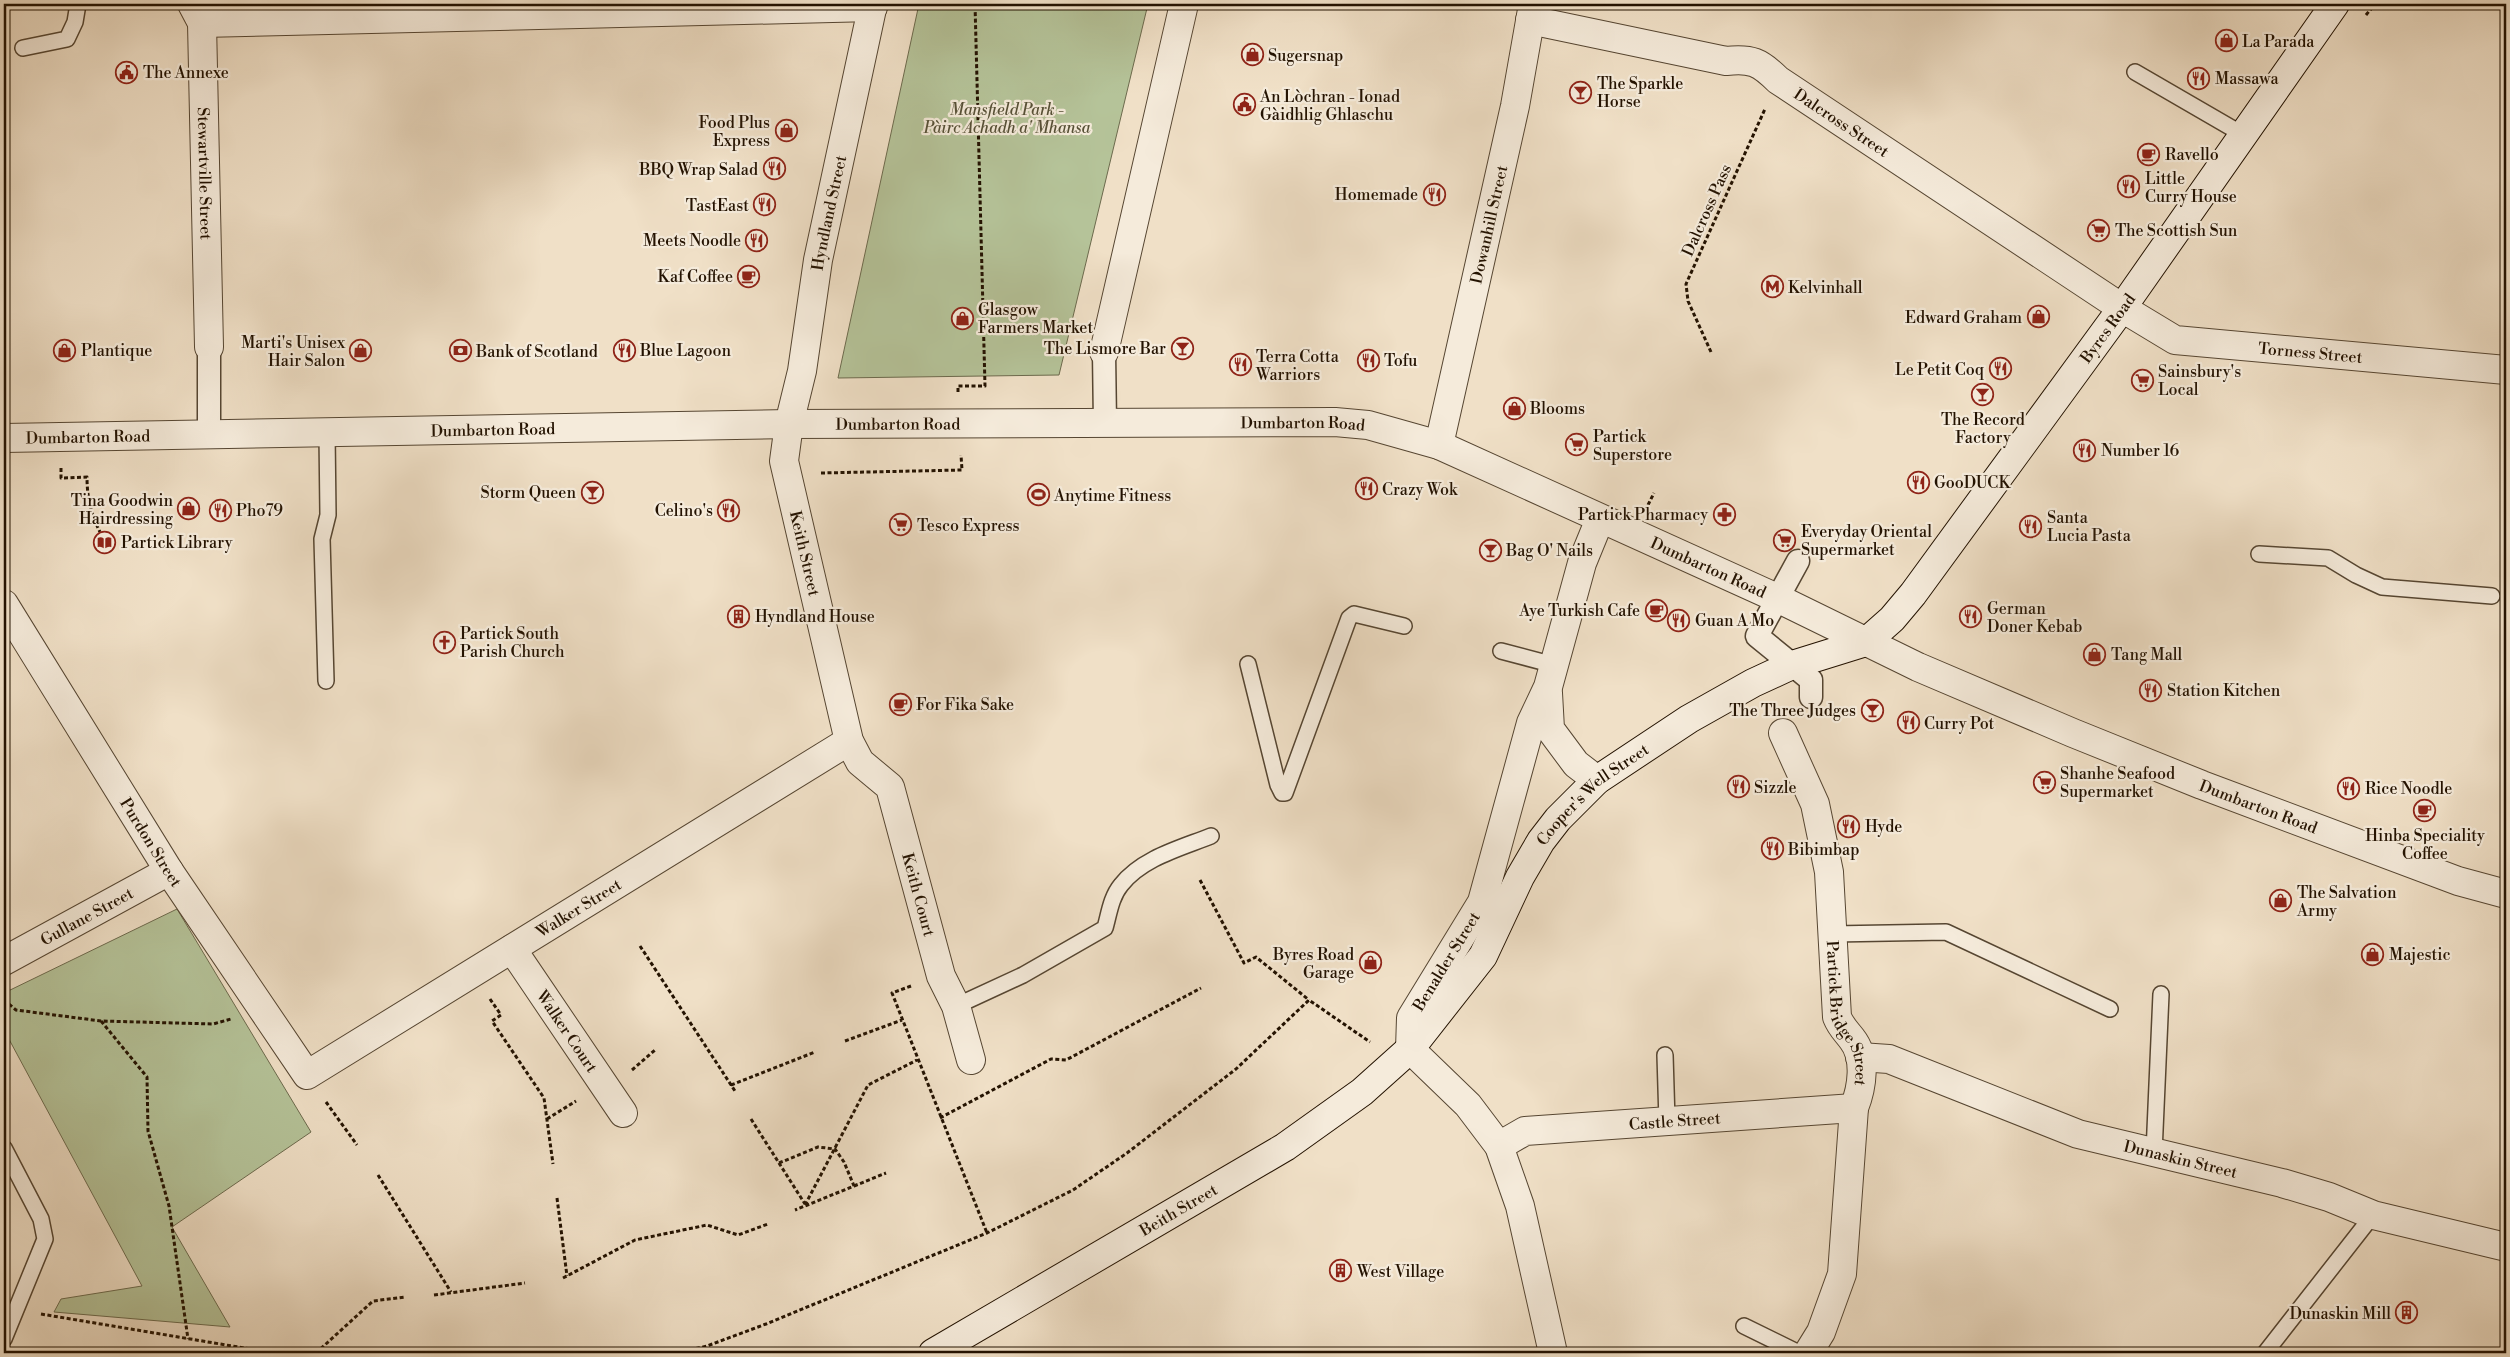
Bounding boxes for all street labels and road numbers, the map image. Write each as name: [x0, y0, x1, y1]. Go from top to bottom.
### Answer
street label: Dalcross Street: [1790, 84, 1893, 162]
street label: Stewartville Street: [193, 107, 216, 240]
street label: Hyndland Street: [808, 153, 851, 272]
street label: Dalcross Pass: [1678, 161, 1736, 260]
street label: Dowanhill Street: [1466, 163, 1512, 286]
street label: Byres Road: [2076, 290, 2140, 368]
street label: Torness Street: [2257, 339, 2363, 368]
street label: Dumbarton Road: [1241, 413, 1366, 436]
street label: Dumbarton Road: [836, 414, 960, 435]
street label: Dumbarton Road: [430, 419, 555, 441]
street label: Dumbarton Road: [26, 426, 151, 449]
street label: Keith Street: [785, 509, 824, 598]
street label: Dumbarton Road: [1647, 533, 1769, 603]
street label: Cooper's Well Street: [1532, 739, 1653, 850]
street label: Dumbarton Road: [2196, 776, 2320, 838]
street label: Purdon Street: [115, 794, 186, 891]
street label: Keith Court: [897, 851, 939, 939]
street label: Walker Street: [532, 875, 626, 943]
street label: Gullane Street: [37, 883, 137, 950]
street label: Benalder Street: [1408, 908, 1485, 1016]
street label: Partick Bridge Street: [1822, 940, 1871, 1087]
street label: Walker Court: [531, 986, 602, 1077]
street label: Castle Street: [1628, 1108, 1721, 1135]
street label: Dunaskin Street: [2122, 1136, 2240, 1183]
street label: Beith Street: [1135, 1180, 1221, 1241]

